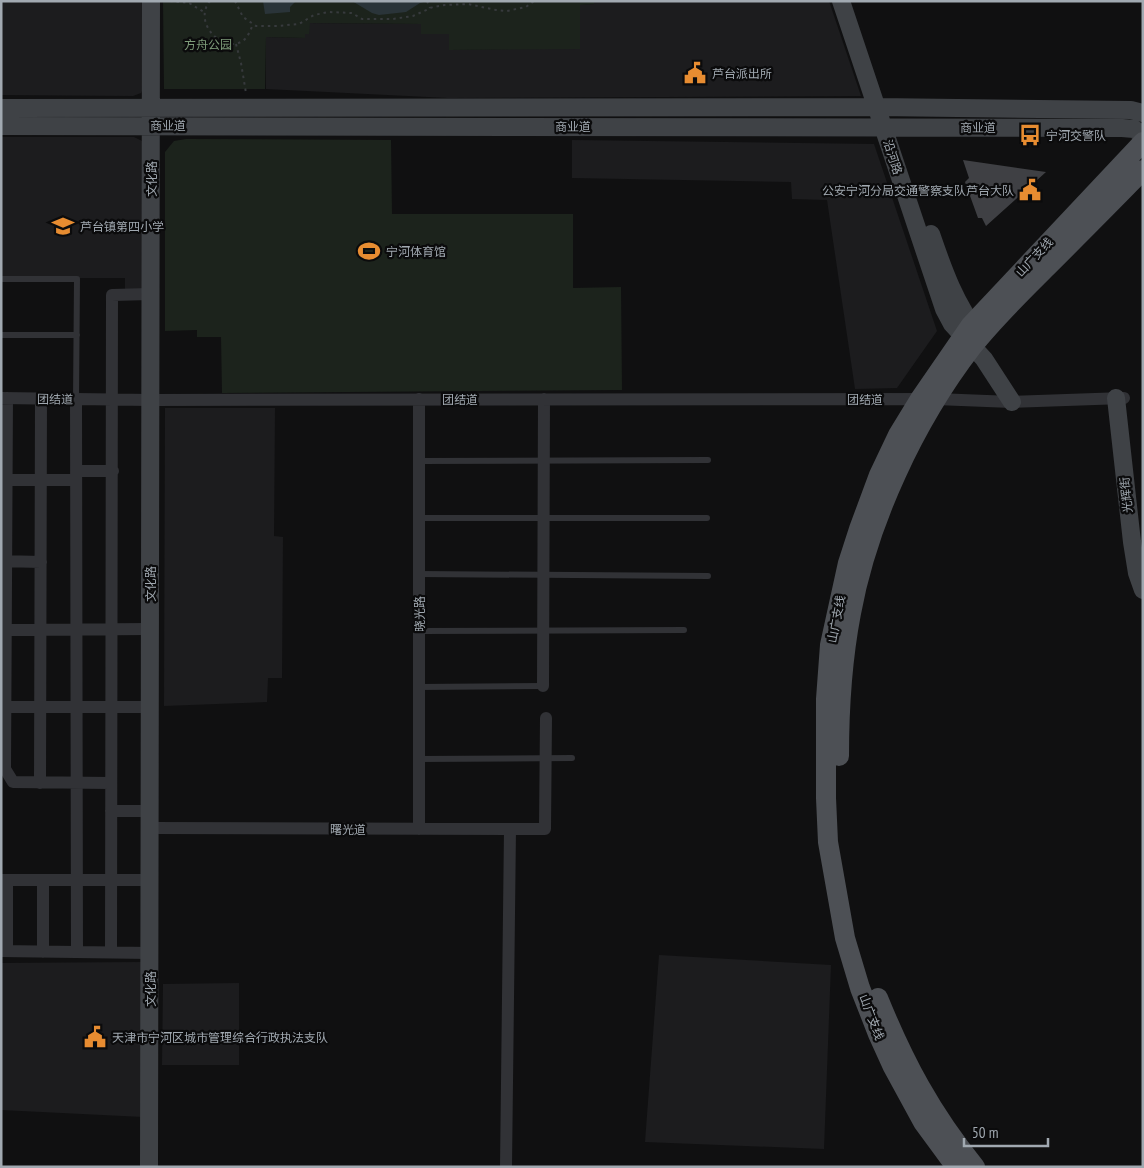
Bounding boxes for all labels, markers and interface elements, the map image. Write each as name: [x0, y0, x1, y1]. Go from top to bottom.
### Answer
park label: 方舟公园: [184, 37, 232, 52]
public building icon: 芦台派出所: [682, 60, 708, 86]
place label: 芦台派出所: [712, 66, 772, 81]
street label: 商业道: [150, 118, 186, 133]
street label: 商业道: [555, 119, 591, 134]
street label: 商业道: [960, 120, 996, 135]
bus stop icon: 宁河交警队: [1017, 122, 1043, 148]
place label: 宁河交警队: [1046, 128, 1106, 143]
street label: 沿河路: [880, 138, 906, 176]
street label: 文化路: [144, 161, 159, 197]
public building icon: 公安宁河分局交通警察支队芦台大队: [1017, 177, 1043, 203]
place label: 公安宁河分局交通警察支队芦台大队: [822, 183, 1014, 198]
school or university icon: 芦台镇第四小学: [50, 213, 76, 239]
place label: 芦台镇第四小学: [80, 219, 164, 234]
street label: 山广支线: [1012, 234, 1056, 280]
sports icon: 宁河体育馆: [356, 238, 382, 264]
place label: 宁河体育馆: [386, 244, 446, 259]
street label: 团结道: [37, 391, 73, 407]
street label: 团结道: [442, 392, 478, 407]
street label: 团结道: [847, 392, 883, 407]
street label: 光辉街: [1117, 476, 1135, 514]
street label: 文化路: [143, 566, 158, 602]
street label: 山广支线: [824, 594, 848, 644]
street label: 晓光路: [412, 596, 427, 632]
street label: 曙光道: [330, 822, 366, 837]
street label: 文化路: [143, 971, 158, 1007]
street label: 山广支线: [856, 992, 888, 1042]
public building icon: 天津市宁河区城市管理综合行政执法支队: [82, 1024, 108, 1050]
place label: 天津市宁河区城市管理综合行政执法支队: [112, 1030, 328, 1045]
scale bar: [964, 1116, 1048, 1148]
text: 50 m: [972, 1123, 998, 1142]

